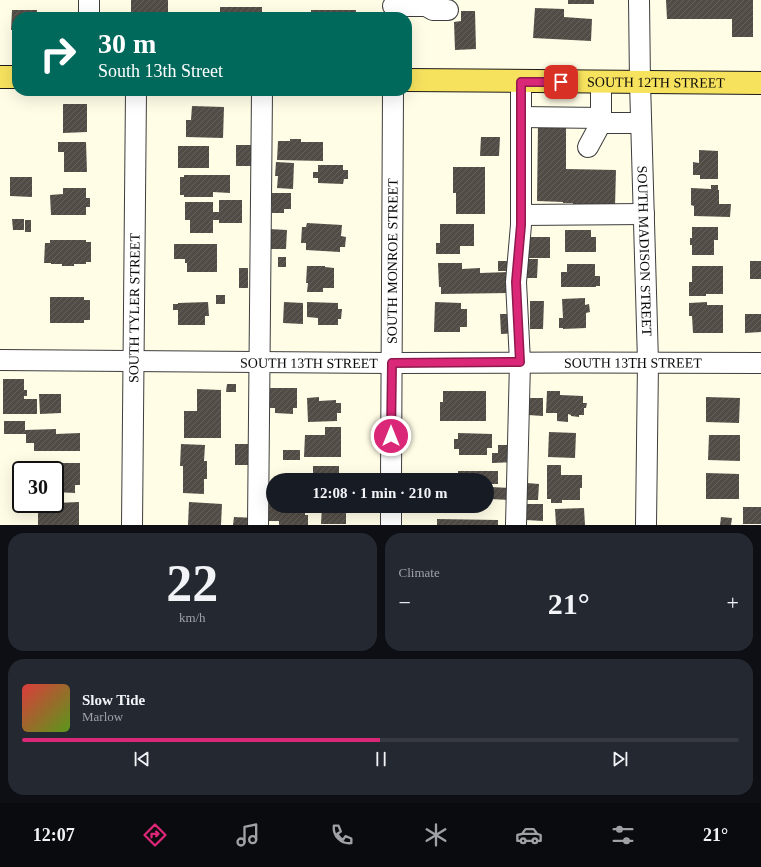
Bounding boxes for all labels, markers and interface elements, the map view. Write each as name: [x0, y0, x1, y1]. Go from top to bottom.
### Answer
icon: right: [32, 28, 84, 80]
text: 30 m: [98, 28, 156, 59]
text: South 13th Street: [98, 61, 223, 81]
pin: [544, 65, 578, 99]
icon: arrive: [550, 71, 572, 93]
street label: SOUTH 12TH STREET: [587, 75, 725, 91]
street label: SOUTH MADISON STREET: [634, 165, 654, 337]
street label: SOUTH MONROE STREET: [385, 178, 401, 344]
street label: SOUTH TYLER STREET: [126, 232, 143, 383]
street label: SOUTH 13TH STREET: [240, 356, 378, 371]
street label: SOUTH 13TH STREET: [564, 356, 702, 371]
position arrow: [370, 415, 412, 457]
speed limit sign: 30: [12, 461, 64, 513]
text: 12:08 · 1 min · 210 m: [313, 485, 448, 501]
text: 22: [166, 555, 218, 612]
text: Climate: [399, 565, 440, 580]
text: 21°: [548, 587, 590, 620]
text: −: [399, 590, 411, 615]
text: +: [727, 590, 739, 615]
text: km/h: [179, 610, 206, 625]
text: Slow Tide: [82, 692, 145, 708]
text: Marlow: [82, 709, 123, 724]
icon: previous: [131, 748, 153, 770]
icon: pause: [370, 748, 392, 770]
icon: next: [609, 748, 631, 770]
icon: directions: [141, 821, 169, 849]
icon: music: [234, 821, 262, 849]
icon: phone: [328, 821, 356, 849]
icon: climate: [422, 821, 450, 849]
icon: car: [515, 821, 543, 849]
icon: filters: [609, 821, 637, 849]
text: 12:07: [33, 825, 75, 845]
text: 21°: [703, 825, 728, 845]

